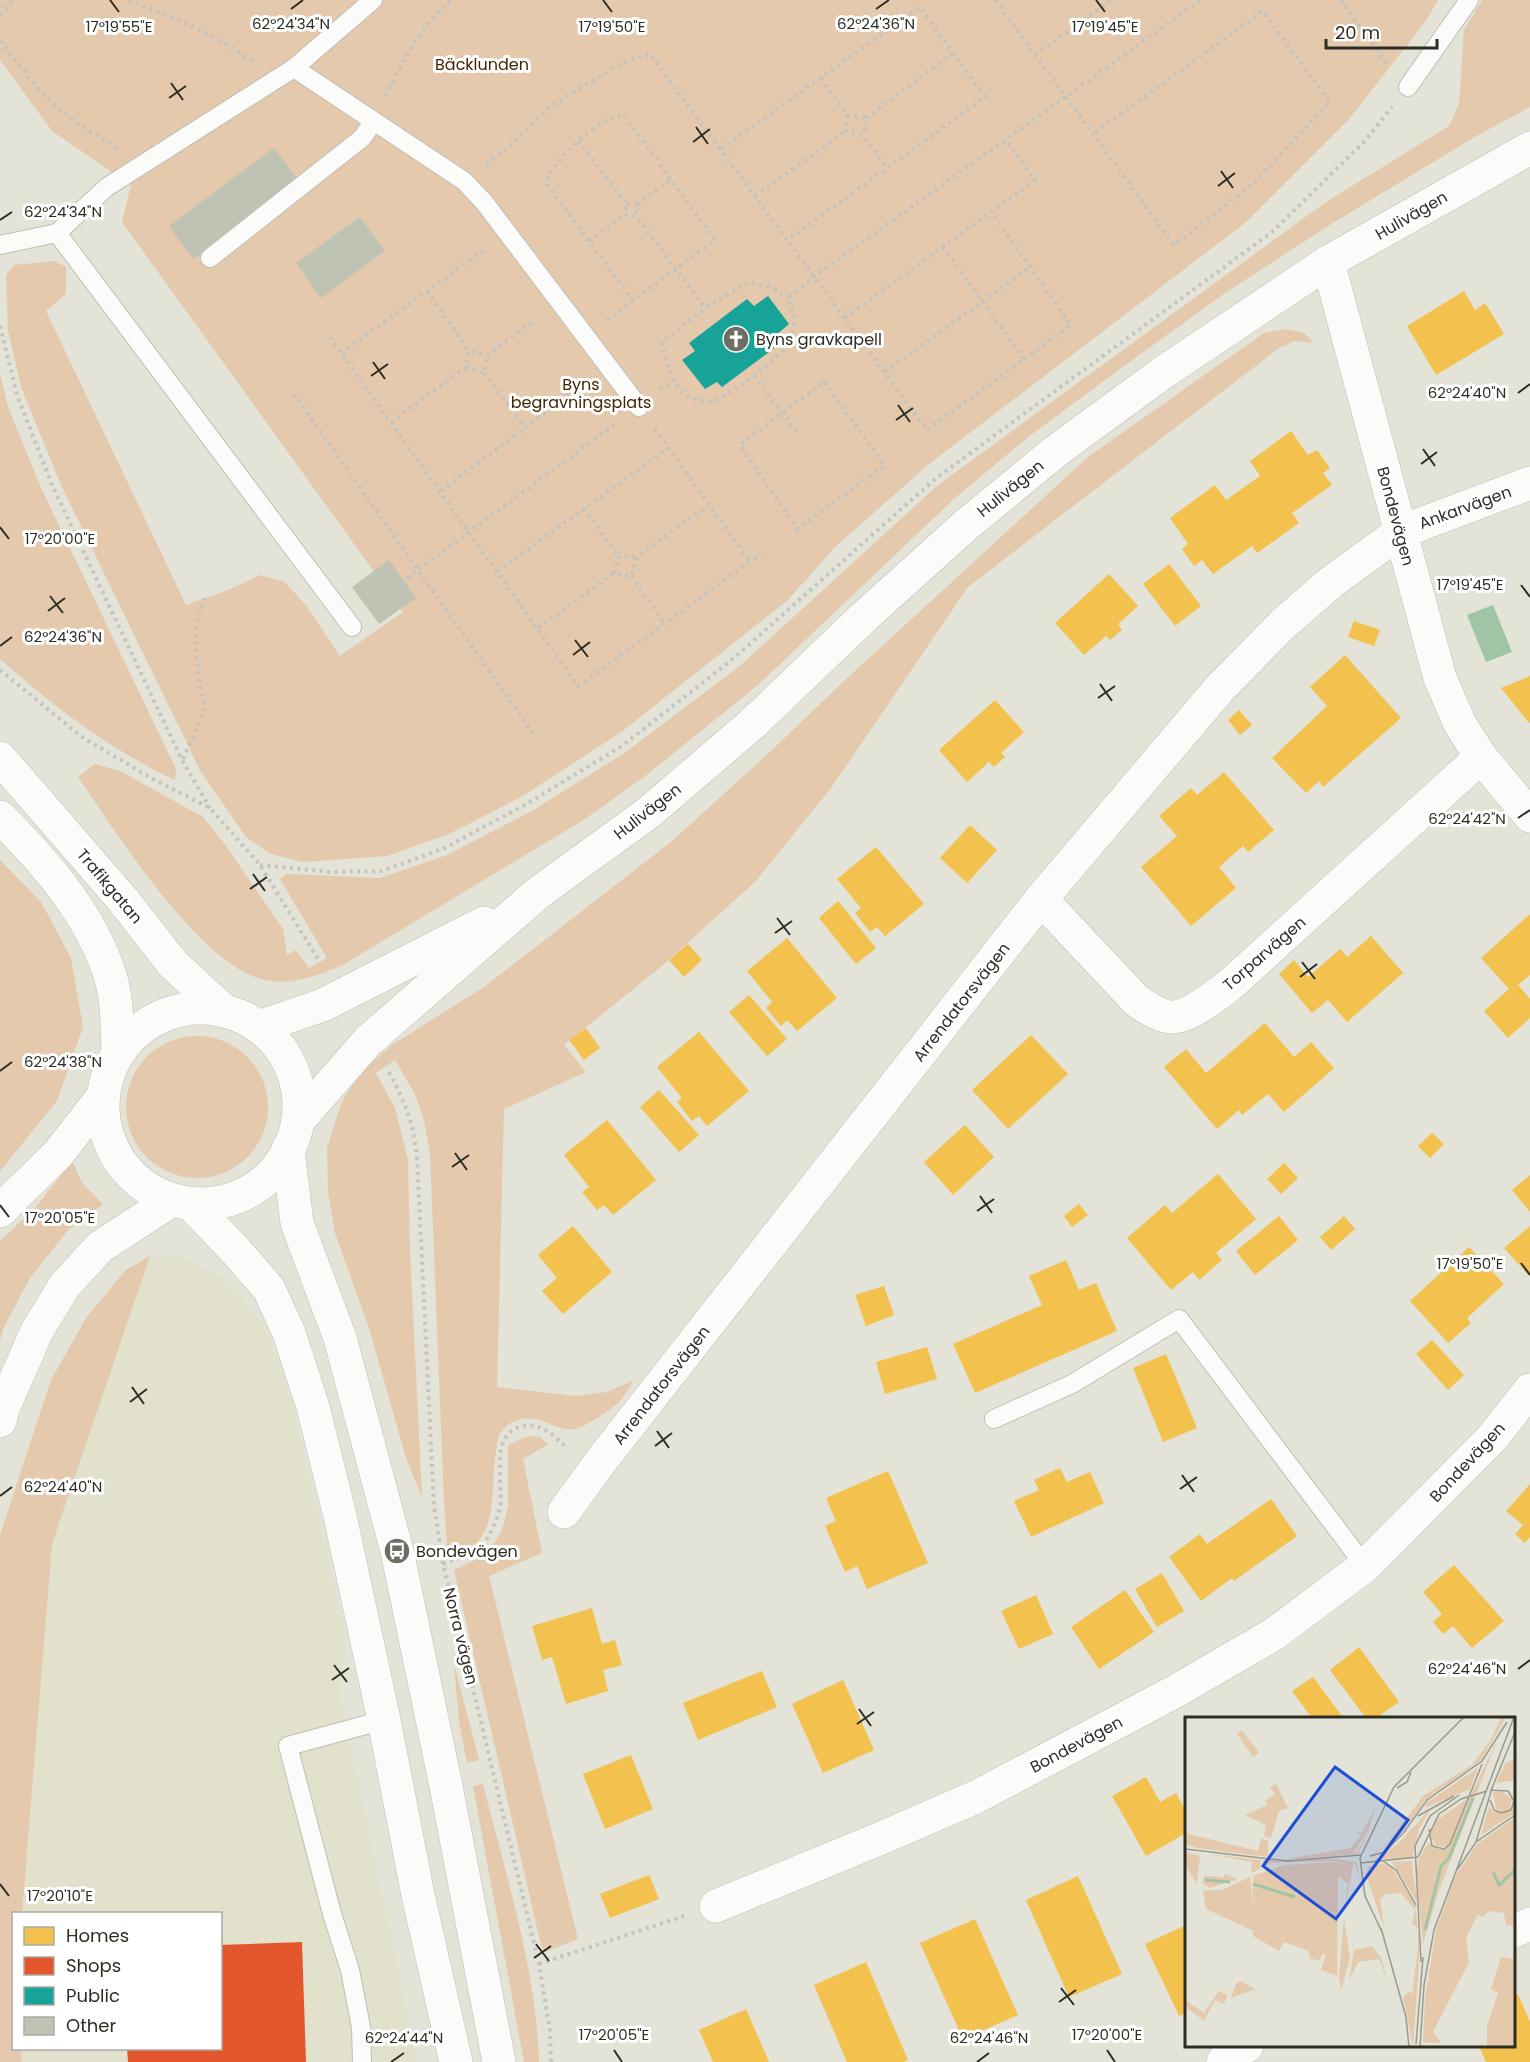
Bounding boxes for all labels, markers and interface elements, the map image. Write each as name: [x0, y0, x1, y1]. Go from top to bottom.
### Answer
scale bar: [1326, 12, 1437, 50]
text: 62°24'34"N: [252, 13, 330, 34]
text: 62°24'36"N: [837, 13, 915, 34]
text: 17°19'55"E: [86, 16, 152, 37]
text: 17°19'50"E: [579, 16, 645, 37]
text: 17°19'45"E: [1072, 16, 1138, 37]
text: 20 m: [1335, 20, 1380, 45]
park label: Bäcklunden: [435, 53, 529, 76]
street label: Hulivägen: [1371, 185, 1452, 245]
text: 62°24'34"N: [24, 201, 102, 222]
church icon: Byns gravkapell: [721, 324, 751, 354]
place label: Byns gravkapell: [756, 328, 882, 351]
park label: Byns begravningsplats: [511, 373, 651, 414]
text: 62°24'40"N: [1428, 382, 1506, 403]
street label: Hulivägen: [972, 454, 1049, 522]
street label: Bondevägen: [1371, 464, 1420, 568]
street label: Ankarvägen: [1416, 480, 1515, 535]
text: 17°20'00"E: [25, 528, 95, 549]
text: 17°19'45"E: [1437, 574, 1503, 595]
text: 62°24'36"N: [24, 626, 102, 647]
street label: Hulivägen: [609, 778, 686, 845]
text: 62°24'42"N: [1428, 808, 1506, 829]
street label: Trafikgatan: [71, 844, 148, 929]
street label: Torparvägen: [1218, 911, 1311, 996]
street label: Arrendatorsvägen: [907, 938, 1015, 1067]
text: 62°24'38"N: [24, 1051, 102, 1072]
text: 17°20'05"E: [25, 1207, 95, 1228]
text: 17°19'50"E: [1437, 1253, 1503, 1274]
street label: Arrendatorsvägen: [607, 1321, 715, 1450]
street label: Bondevägen: [1424, 1417, 1510, 1507]
text: 62°24'40"N: [24, 1476, 102, 1497]
bus stop icon: Bondevägen: [382, 1536, 412, 1566]
place label: Bondevägen: [416, 1540, 518, 1563]
street label: Norra vägen: [437, 1585, 484, 1687]
text: 62°24'46"N: [1428, 1658, 1506, 1679]
street label: Bondevägen: [1026, 1710, 1127, 1778]
inset map: [1185, 1717, 1515, 2047]
text: 17°20'10"E: [27, 1885, 93, 1906]
legend: [12, 1912, 222, 2050]
text: Homes: [66, 1923, 129, 1948]
text: Shops: [66, 1953, 121, 1978]
text: Public: [66, 1983, 120, 2008]
text: Other: [66, 2013, 116, 2038]
text: 17°20'05"E: [579, 2024, 649, 2045]
text: 17°20'00"E: [1072, 2024, 1142, 2045]
text: 62°24'44"N: [365, 2027, 443, 2048]
text: 62°24'46"N: [950, 2027, 1028, 2048]

